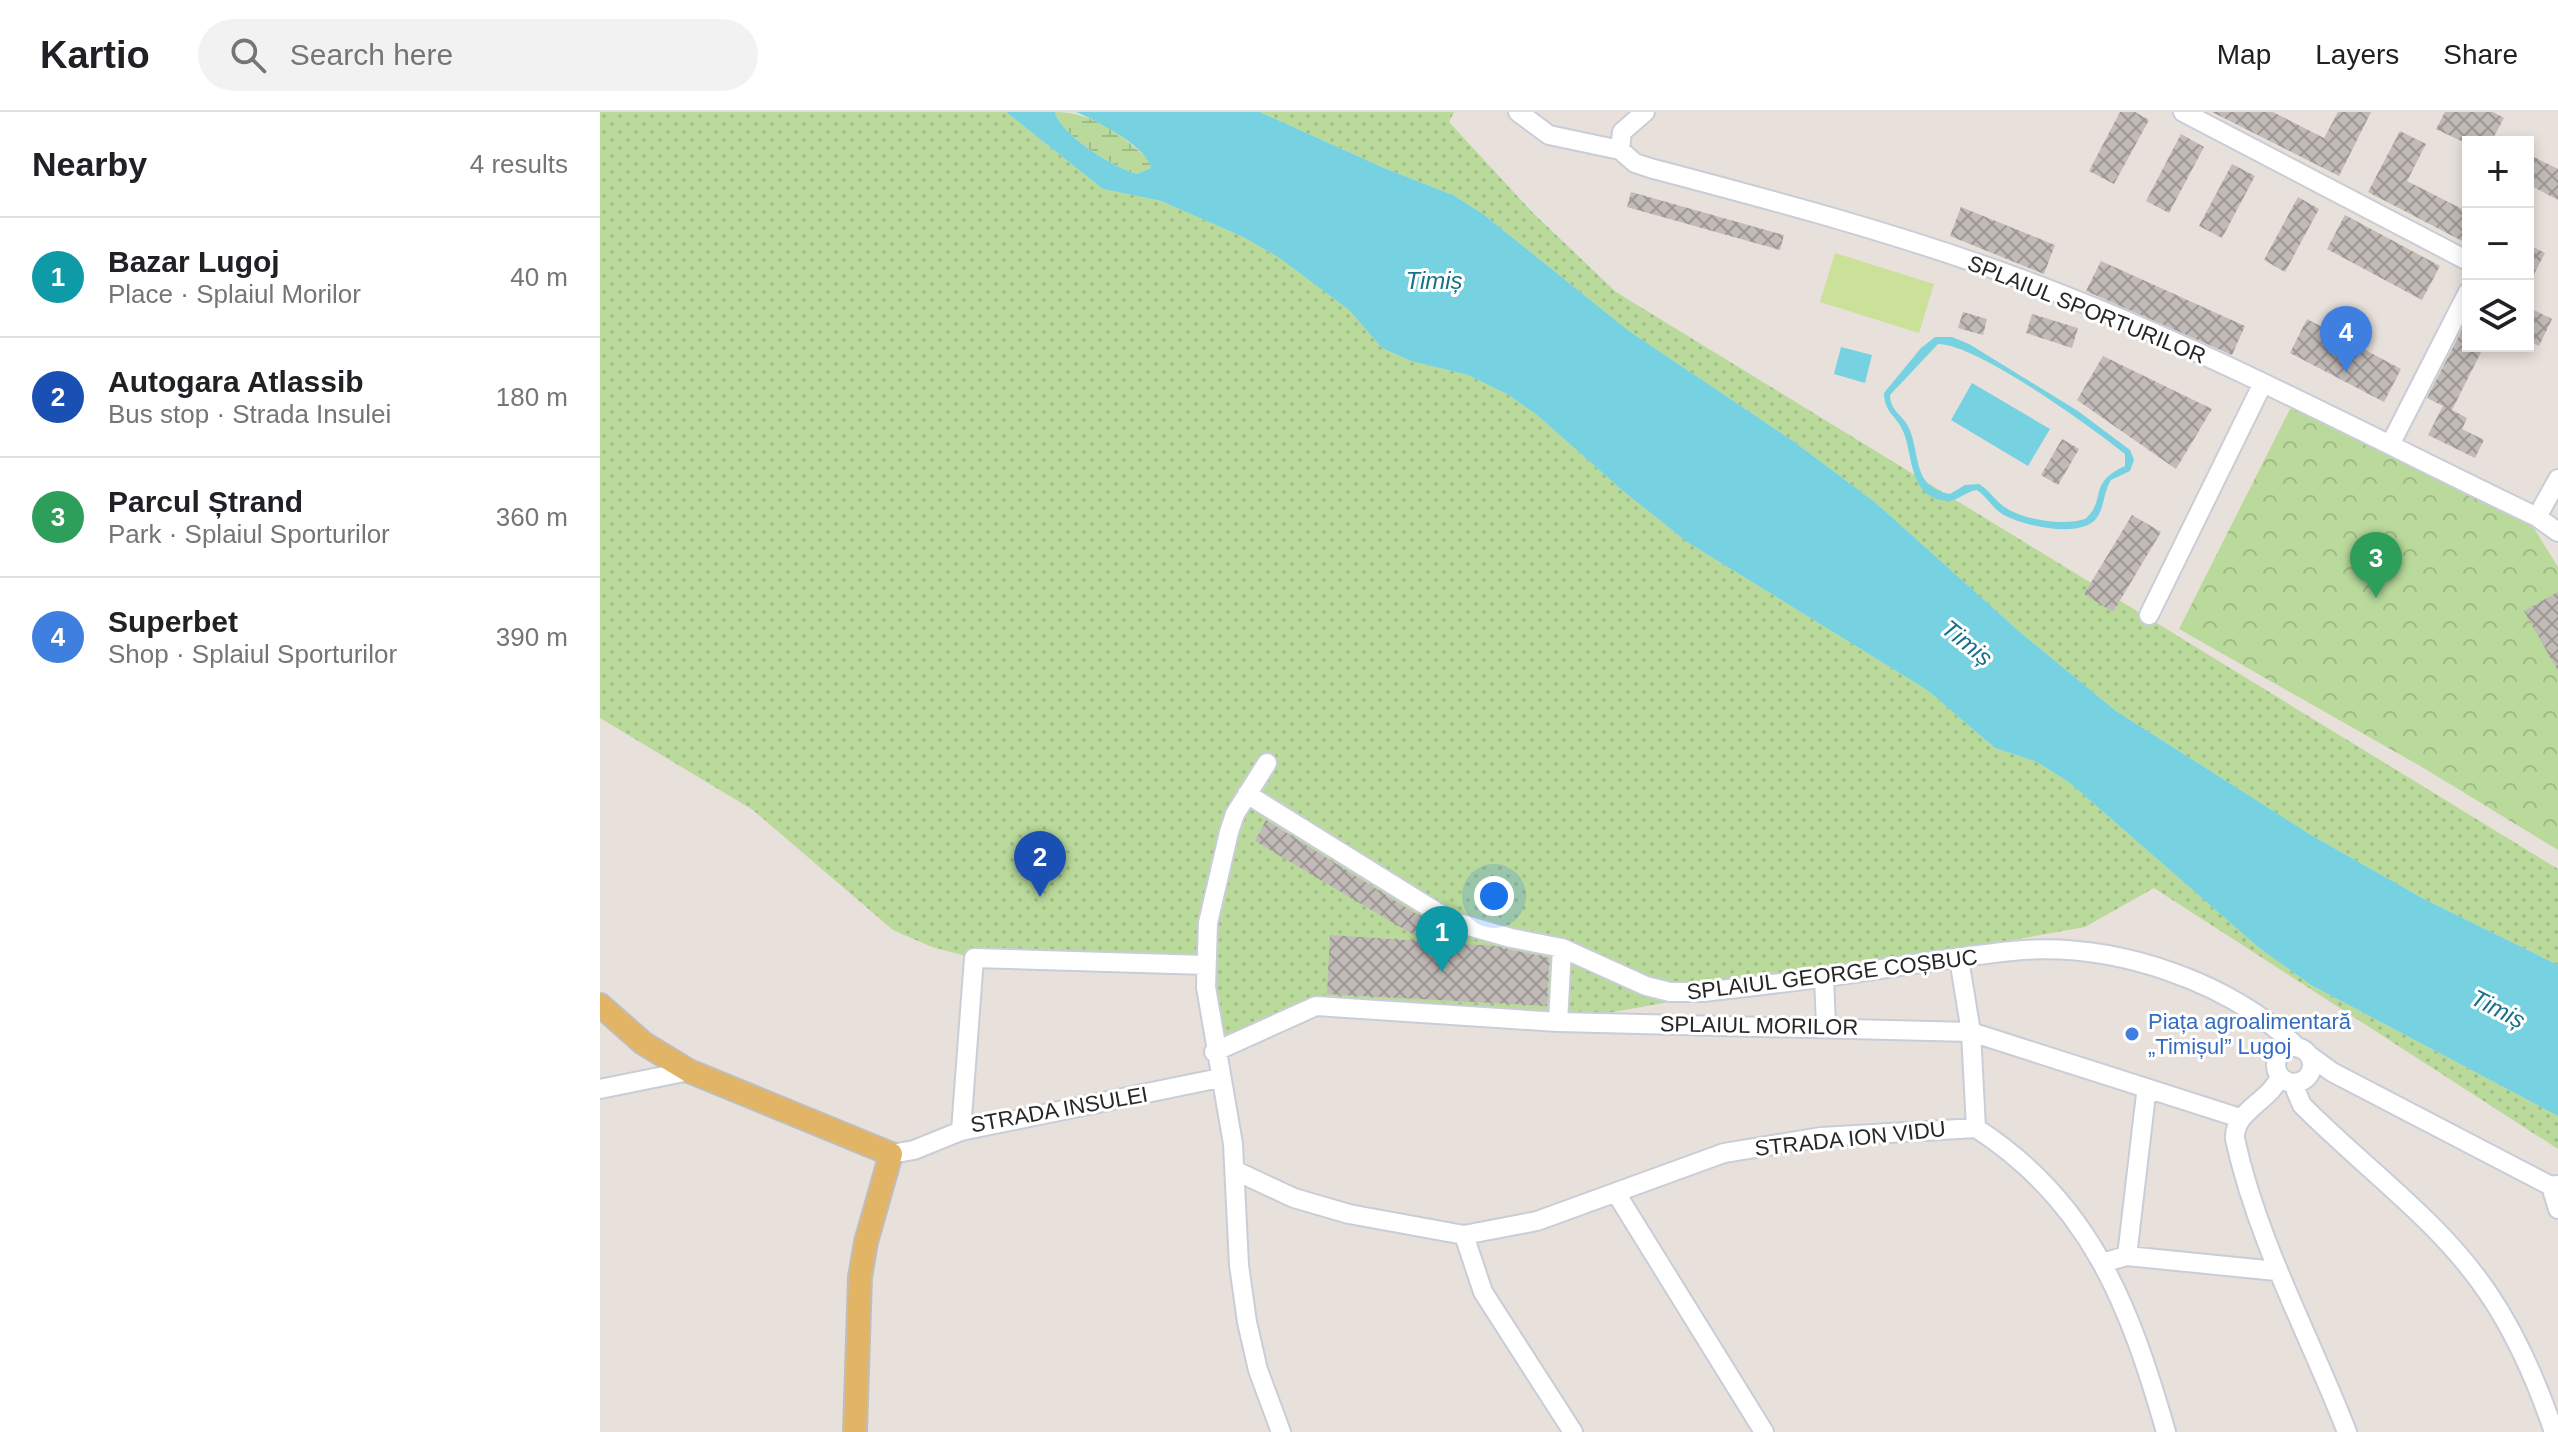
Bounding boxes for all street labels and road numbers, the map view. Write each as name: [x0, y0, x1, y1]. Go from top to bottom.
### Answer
street label: SPLAIUL SPORTURILOR: [1964, 250, 2209, 369]
street label: SPLAIUL GEORGE COȘBUC: [1685, 944, 1979, 1005]
street label: SPLAIUL MORILOR: [1660, 1011, 1858, 1040]
street label: STRADA INSULEI: [968, 1082, 1150, 1137]
street label: STRADA ION VIDU: [1753, 1116, 1947, 1161]

